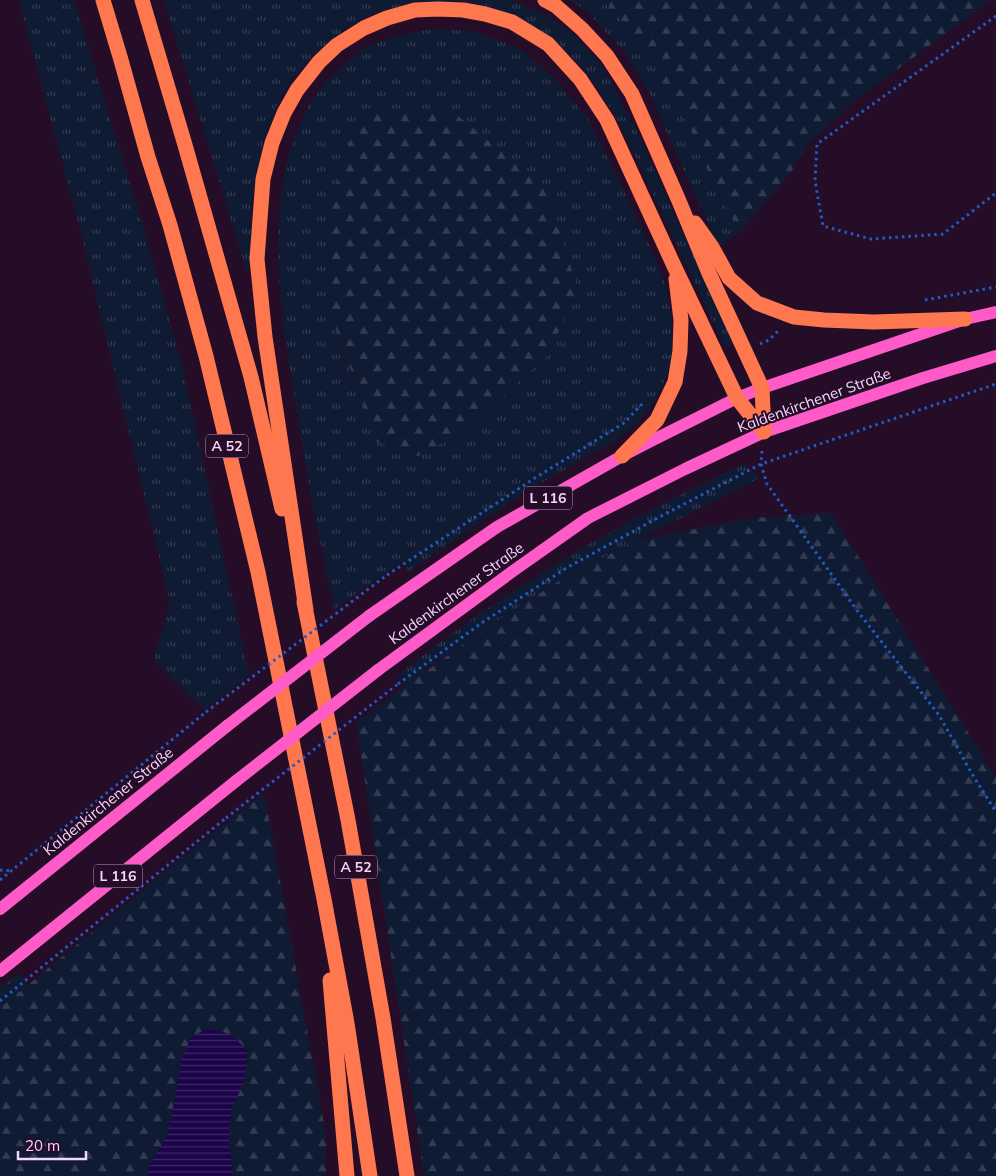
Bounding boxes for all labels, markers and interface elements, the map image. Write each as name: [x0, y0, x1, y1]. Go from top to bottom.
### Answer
street label: Kaldenkirchener Straße: [735, 363, 893, 437]
road number: A 52: [206, 434, 248, 458]
road number: L 116: [524, 486, 572, 509]
street label: Kaldenkirchener Straße: [385, 538, 527, 648]
street label: Kaldenkirchener Straße: [39, 743, 177, 859]
road number: A 52: [335, 856, 377, 879]
road number: L 116: [94, 864, 142, 888]
scale bar: [18, 1128, 85, 1160]
text: 20 m: [25, 1136, 60, 1155]

